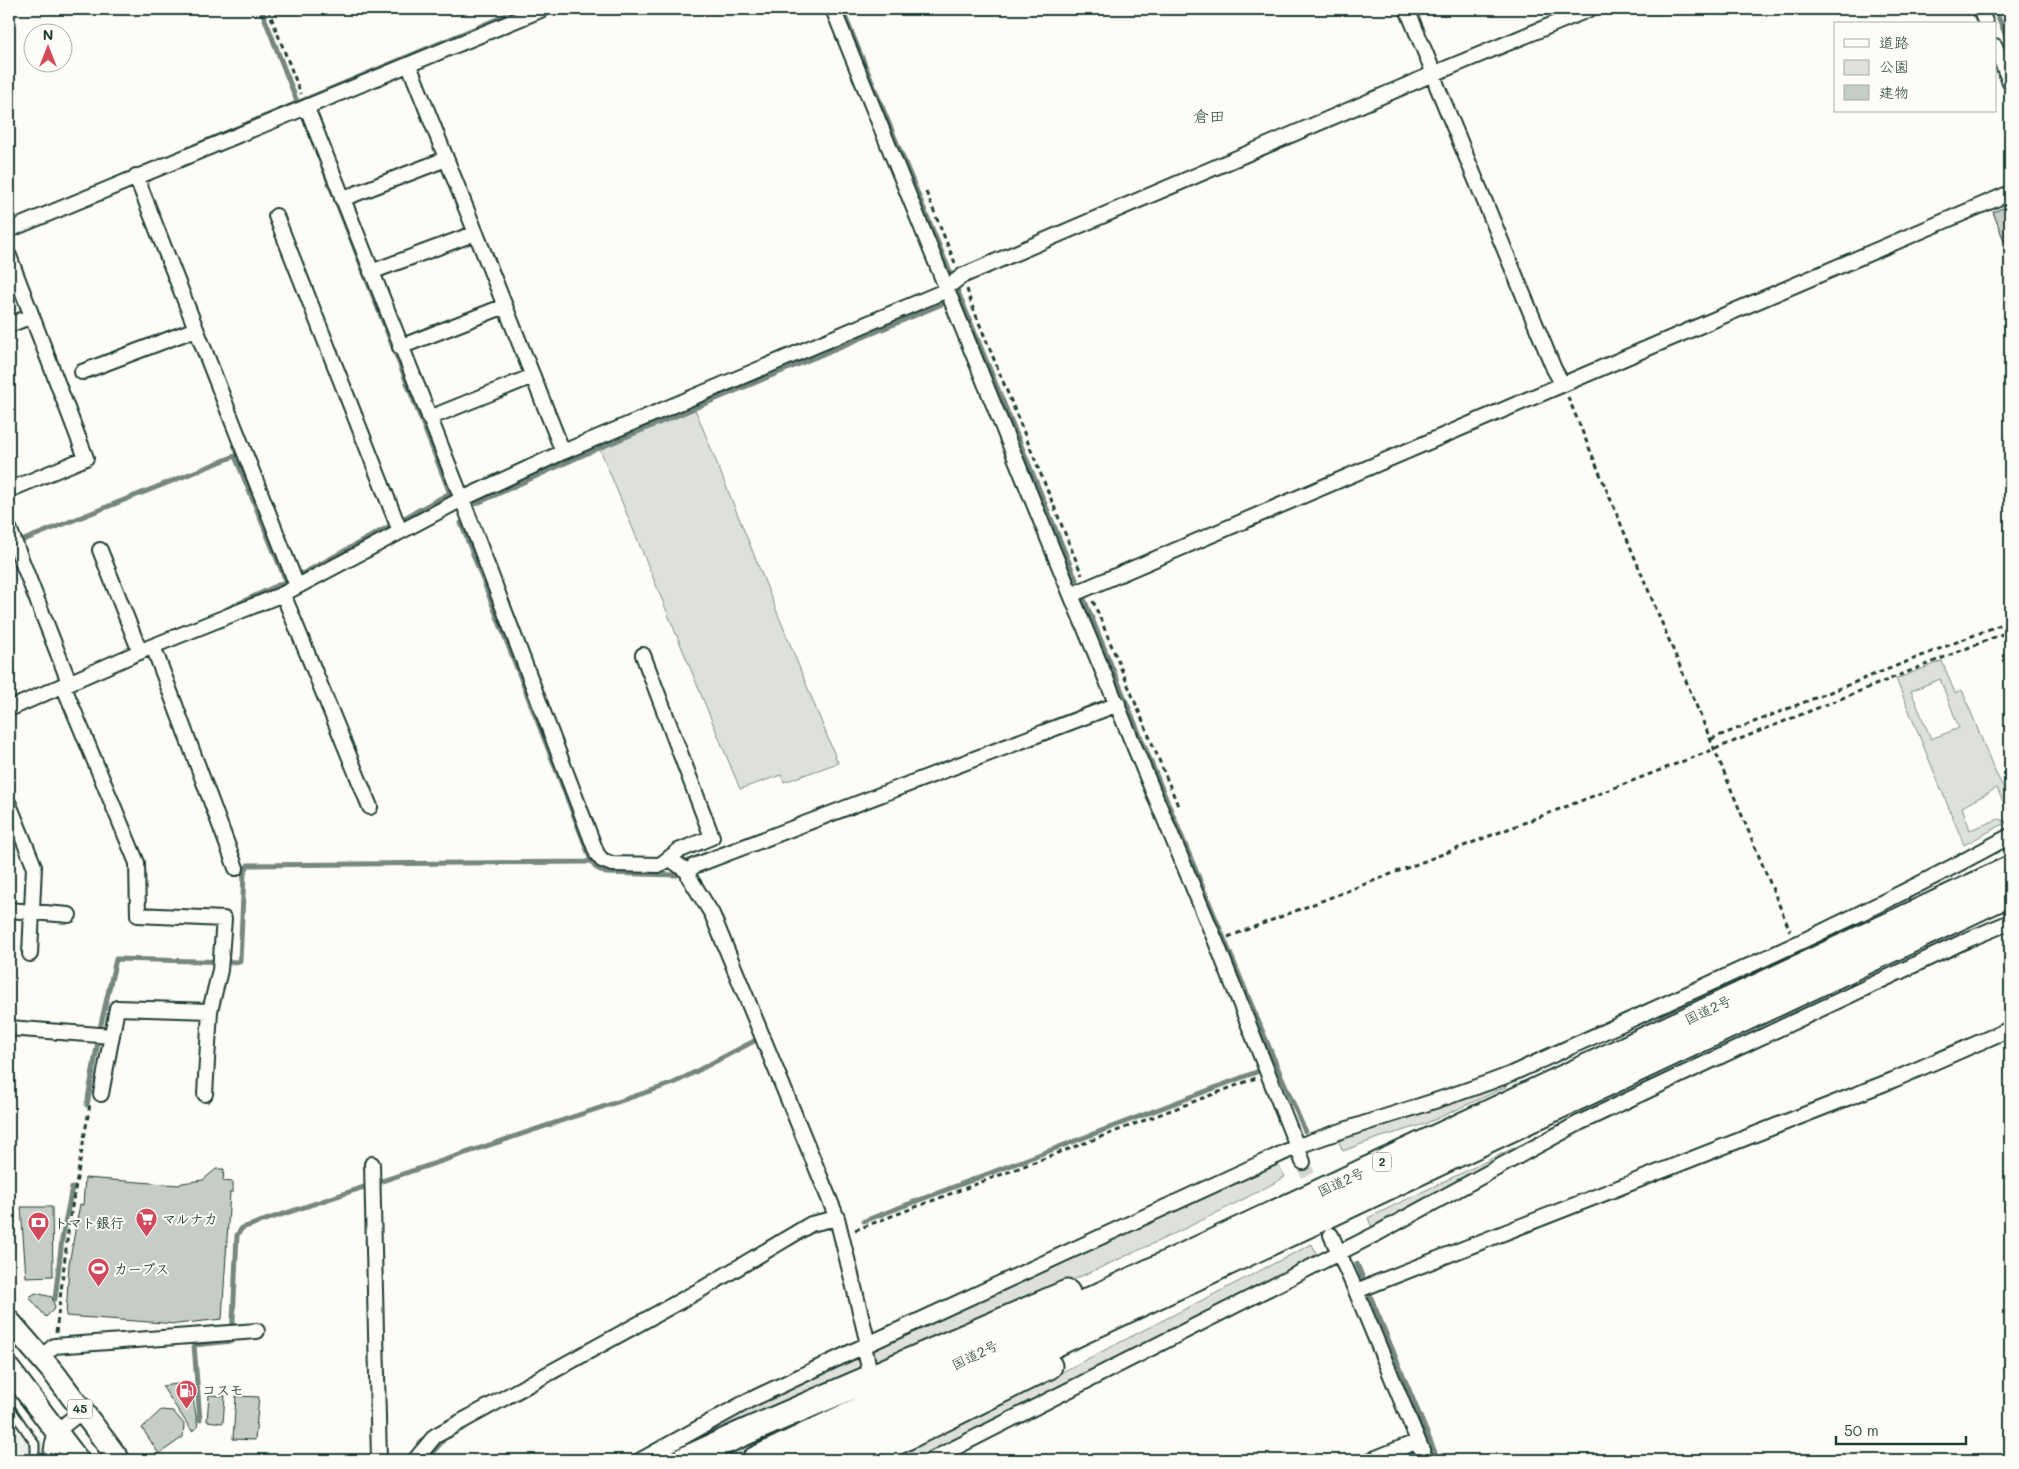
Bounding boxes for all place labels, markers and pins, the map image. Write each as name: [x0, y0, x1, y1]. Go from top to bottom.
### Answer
supermarket icon: マルナカ: [134, 1207, 158, 1238]
place label: マルナカ: [162, 1209, 218, 1228]
bank icon: トマト銀行: [26, 1211, 50, 1242]
place label: トマト銀行: [54, 1213, 124, 1232]
sports icon: カーブス: [86, 1257, 110, 1288]
place label: カーブス: [114, 1259, 169, 1278]
fuel station icon: コスモ: [174, 1378, 198, 1409]
place label: コスモ: [202, 1380, 243, 1399]

